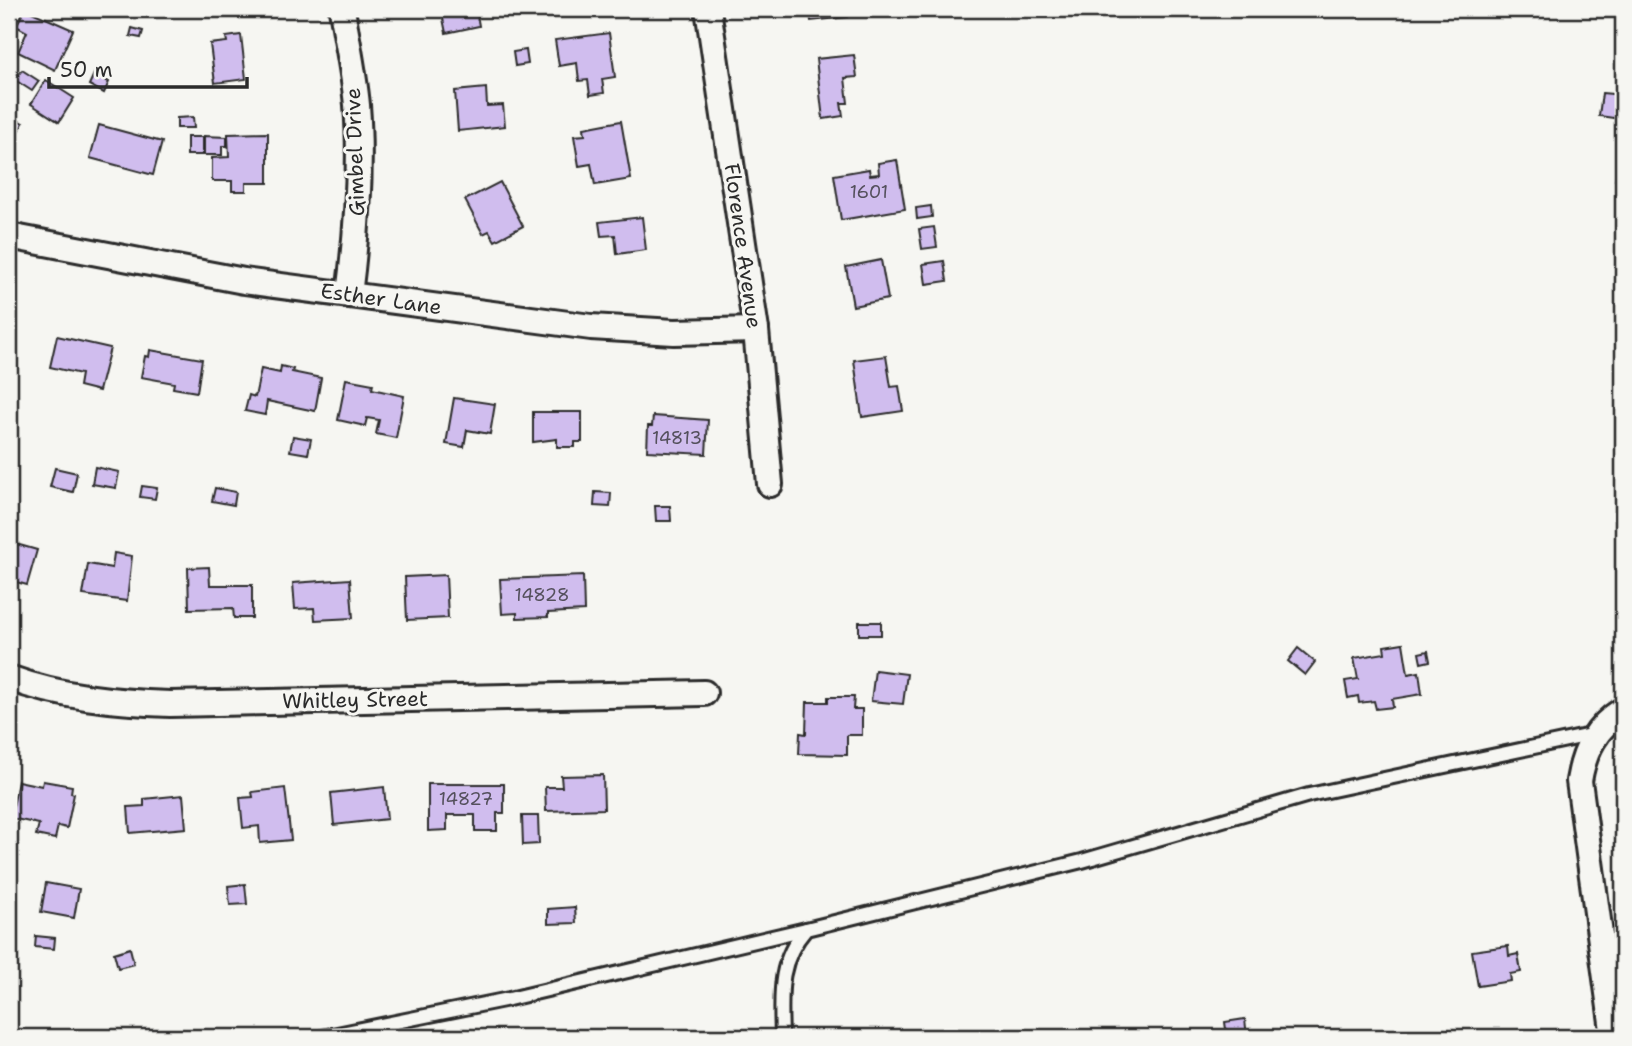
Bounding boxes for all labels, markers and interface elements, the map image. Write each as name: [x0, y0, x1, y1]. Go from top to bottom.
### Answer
scale bar: [49, 46, 247, 90]
text: 50 m: [60, 56, 113, 84]
street label: Gimbel Drive: [339, 87, 371, 217]
street label: Florence Avenue: [718, 162, 768, 330]
house number: 1601: [850, 180, 888, 204]
street label: Esther Lane: [319, 277, 443, 321]
house number: 14813: [652, 426, 702, 450]
house number: 14828: [514, 583, 570, 607]
street label: Whitley Street: [282, 685, 428, 715]
house number: 14827: [439, 787, 493, 811]

